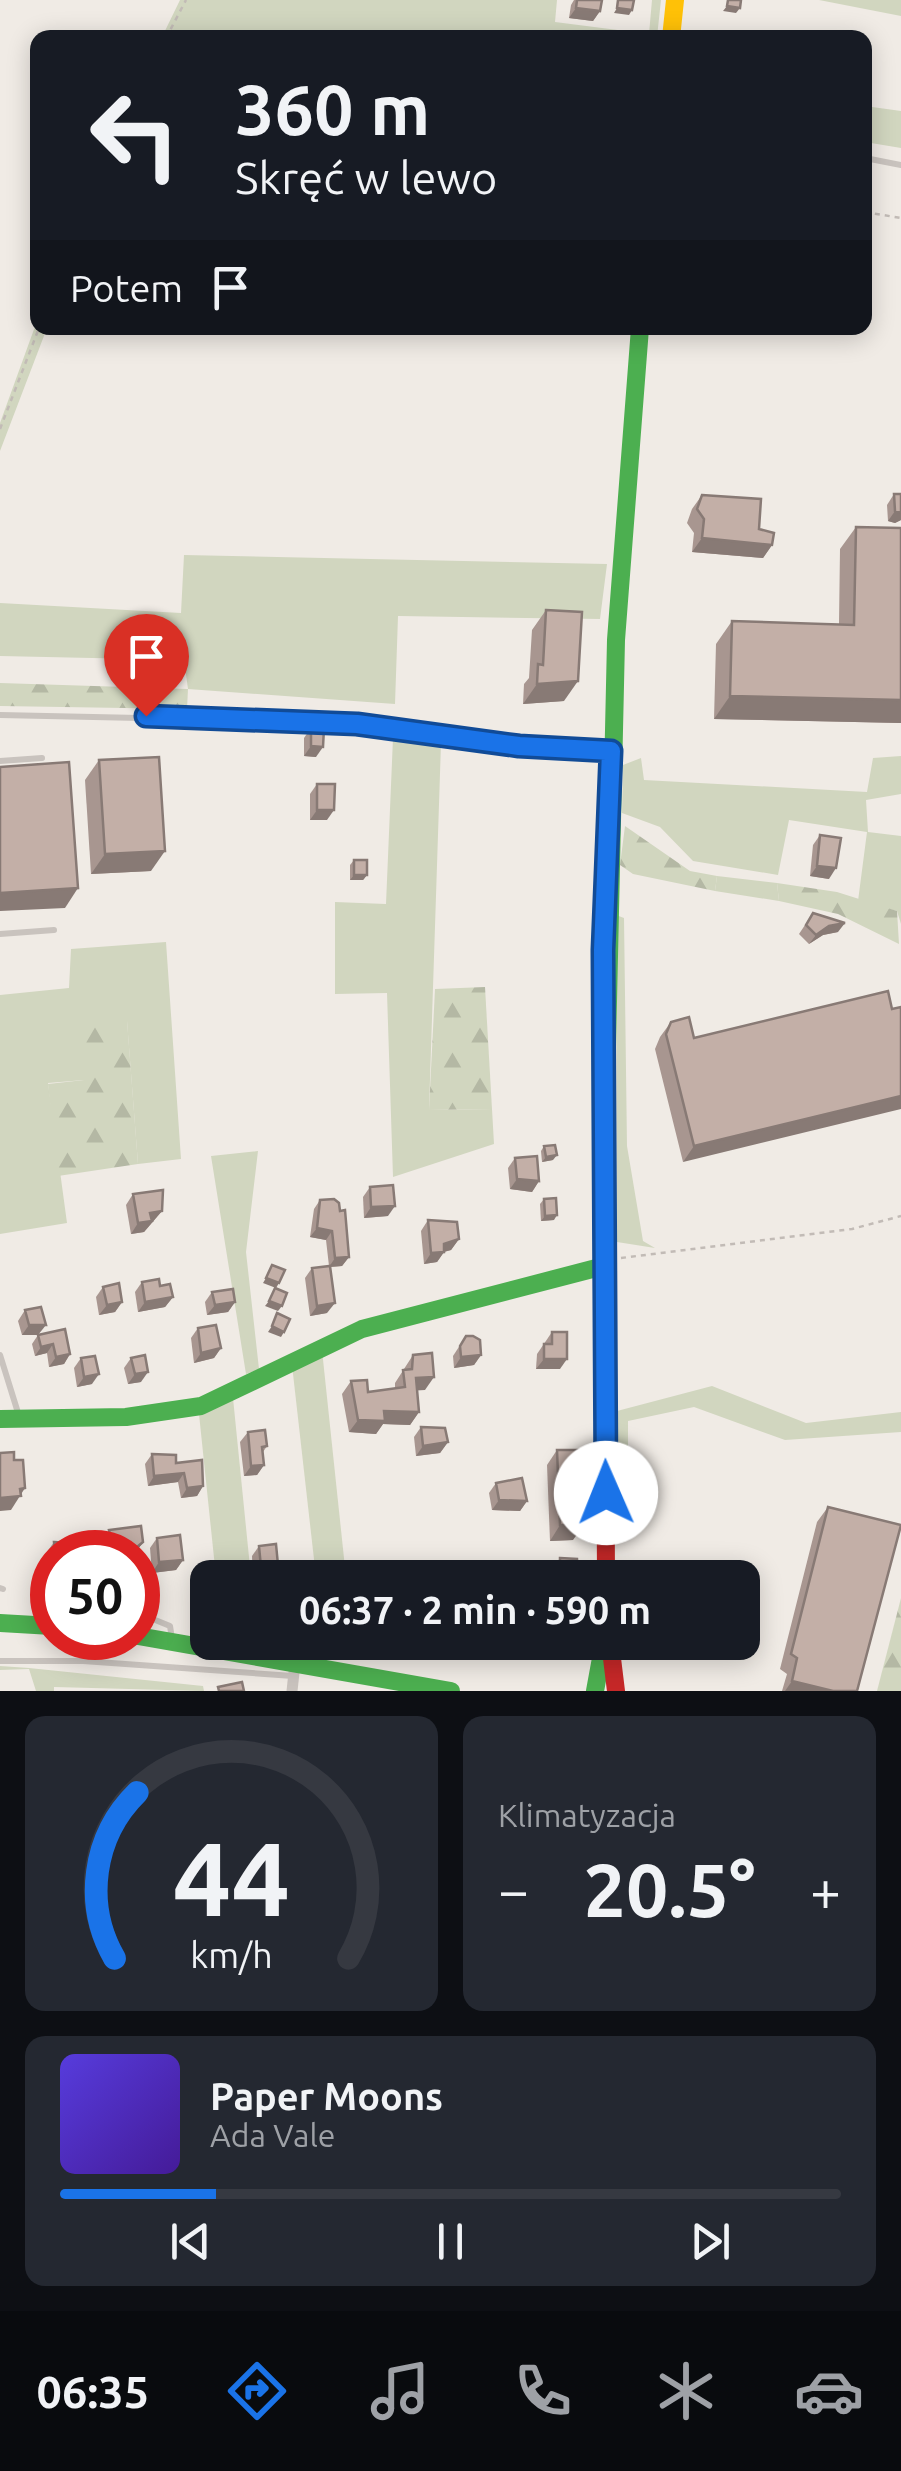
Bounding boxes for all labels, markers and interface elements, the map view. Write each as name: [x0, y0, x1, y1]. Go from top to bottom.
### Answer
icon: left: [70, 70, 200, 200]
text: 360 m: [235, 70, 430, 148]
text: Skręć w lewo: [235, 152, 497, 203]
icon: arrive: [203, 260, 258, 315]
text: Potem: [70, 267, 183, 309]
pin: [104, 614, 189, 717]
icon: arrive: [119, 629, 174, 684]
position arrow: [554, 1441, 658, 1545]
speed limit sign: 50: [30, 1530, 160, 1660]
text: 06:37 · 2 min · 590 m: [299, 1589, 651, 1631]
text: Klimatyzacja: [498, 1797, 676, 1833]
text: 44: [173, 1819, 290, 1936]
text: 20.5°: [584, 1847, 755, 1931]
text: −: [498, 1859, 529, 1920]
text: +: [810, 1859, 841, 1920]
text: km/h: [190, 1935, 273, 1975]
text: Paper Moons: [210, 2075, 443, 2117]
text: Ada Vale: [210, 2117, 336, 2153]
icon: previous: [163, 2214, 218, 2269]
icon: pause: [423, 2214, 478, 2269]
icon: next: [683, 2214, 738, 2269]
icon: directions: [222, 2356, 292, 2426]
icon: music: [365, 2356, 435, 2426]
icon: phone: [508, 2356, 578, 2426]
icon: climate: [651, 2356, 721, 2426]
icon: car: [794, 2356, 864, 2426]
text: 06:35: [37, 2366, 149, 2417]

